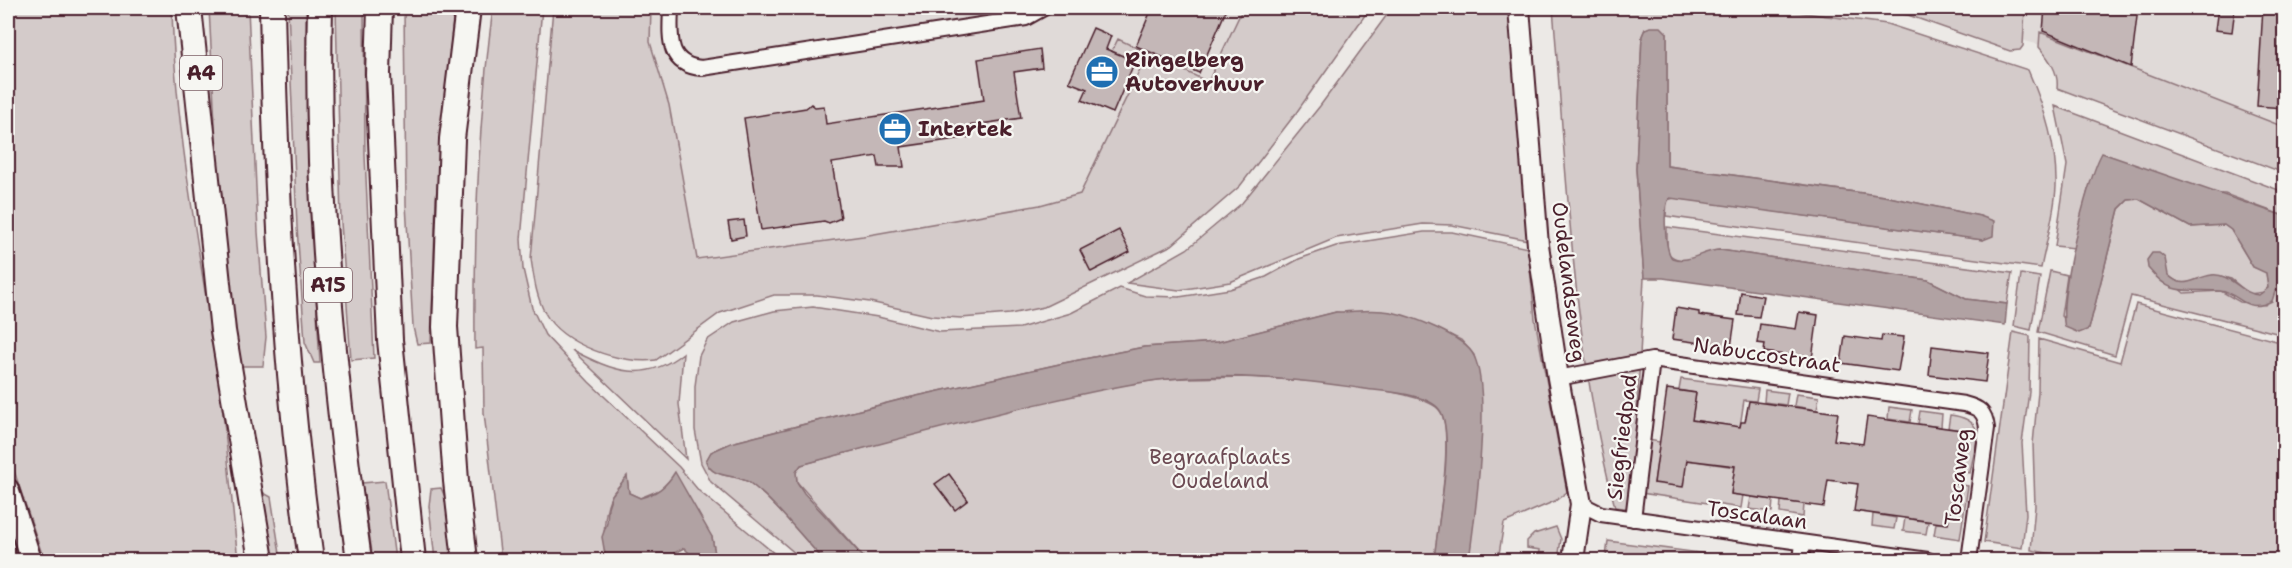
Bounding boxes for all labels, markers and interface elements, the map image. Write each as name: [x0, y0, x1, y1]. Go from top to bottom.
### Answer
place label: Ringelberg Autoverhuur: [1125, 46, 1264, 98]
office icon: Ringelberg Autoverhuur: [1084, 54, 1120, 90]
road number: A4: [180, 56, 222, 90]
office icon: Intertek: [877, 111, 913, 147]
place label: Intertek: [918, 115, 1013, 143]
street label: Oudelandseweg: [1545, 200, 1593, 364]
road number: A15: [304, 268, 352, 302]
street label: Nabuccostraat: [1692, 331, 1842, 379]
street label: Siegfriedpad: [1600, 372, 1644, 502]
street label: Toscaweg: [1938, 427, 1978, 527]
park label: Begraafplaats Oudeland: [1149, 443, 1291, 495]
street label: Toscalaan: [1705, 494, 1809, 536]

